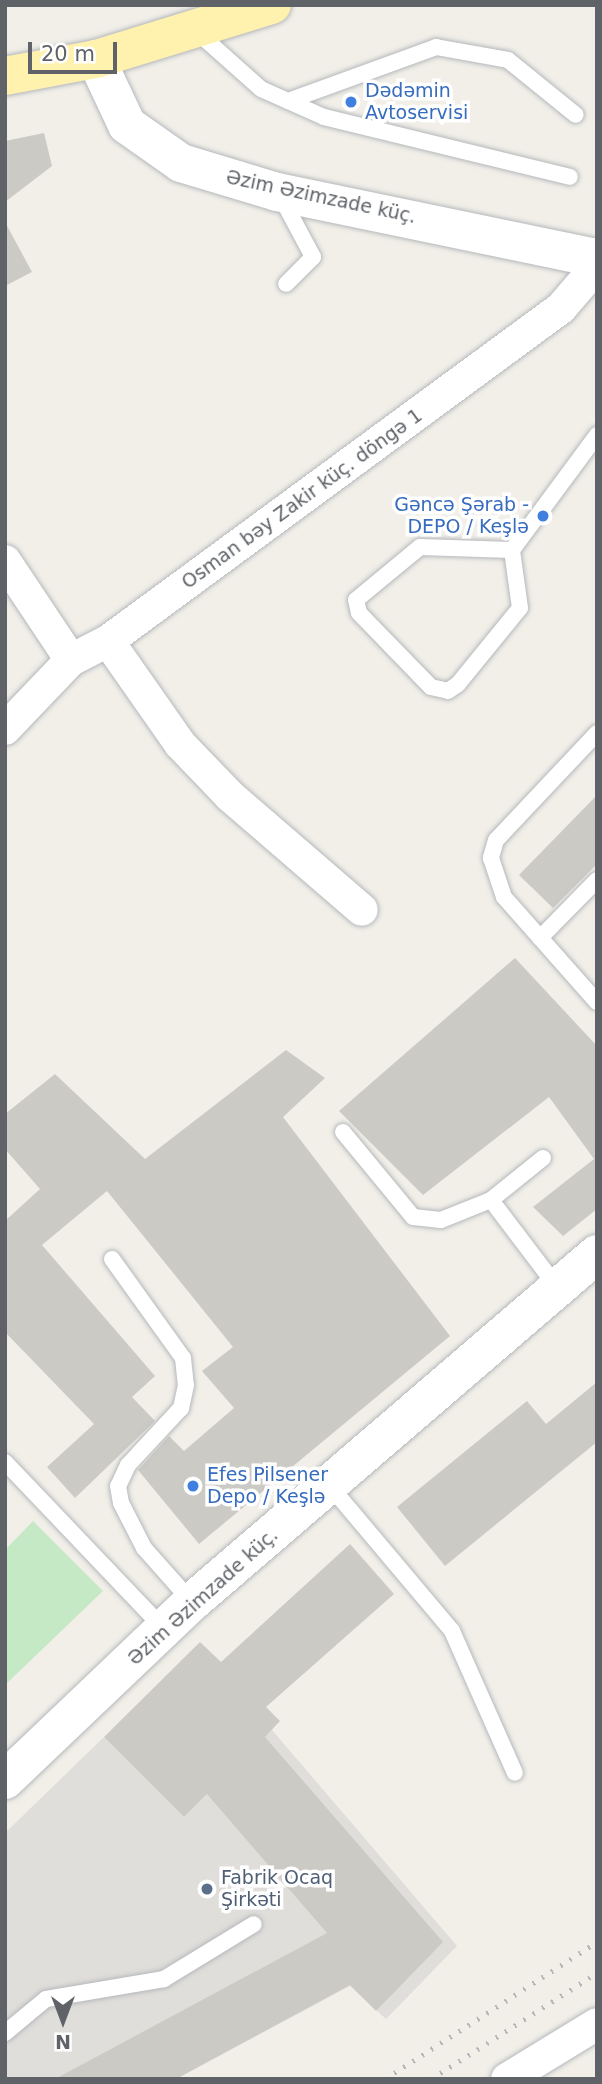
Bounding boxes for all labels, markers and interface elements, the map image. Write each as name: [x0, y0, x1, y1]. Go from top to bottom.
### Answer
scale bar: [32, 28, 121, 72]
text: 20 m: [41, 42, 95, 66]
place label: Dədəmin Avtoservisi: [365, 80, 468, 124]
marker: Dədəmin Avtoservisi: [343, 94, 359, 110]
street label: Əzim Əzimzade küç.: [224, 166, 418, 228]
street label: Osman bəy Zakir küç. döngə 1: [177, 404, 427, 594]
place label: Gəncə Şərab - DEPO / Keşlə: [394, 494, 529, 538]
marker: Gəncə Şərab - DEPO / Keşlə: [535, 508, 551, 524]
place label: Efes Pilsener Depo / Keşlə: [207, 1464, 328, 1508]
marker: Efes Pilsener Depo / Keşlə: [185, 1478, 201, 1494]
street label: Əzim Əzimzade küç.: [123, 1524, 283, 1670]
place label: Fabrik Ocaq Şirkəti: [221, 1867, 333, 1911]
marker: Fabrik Ocaq Şirkəti: [199, 1881, 215, 1897]
north arrow: [28, 1986, 98, 2056]
text: N: [55, 2031, 71, 2053]

